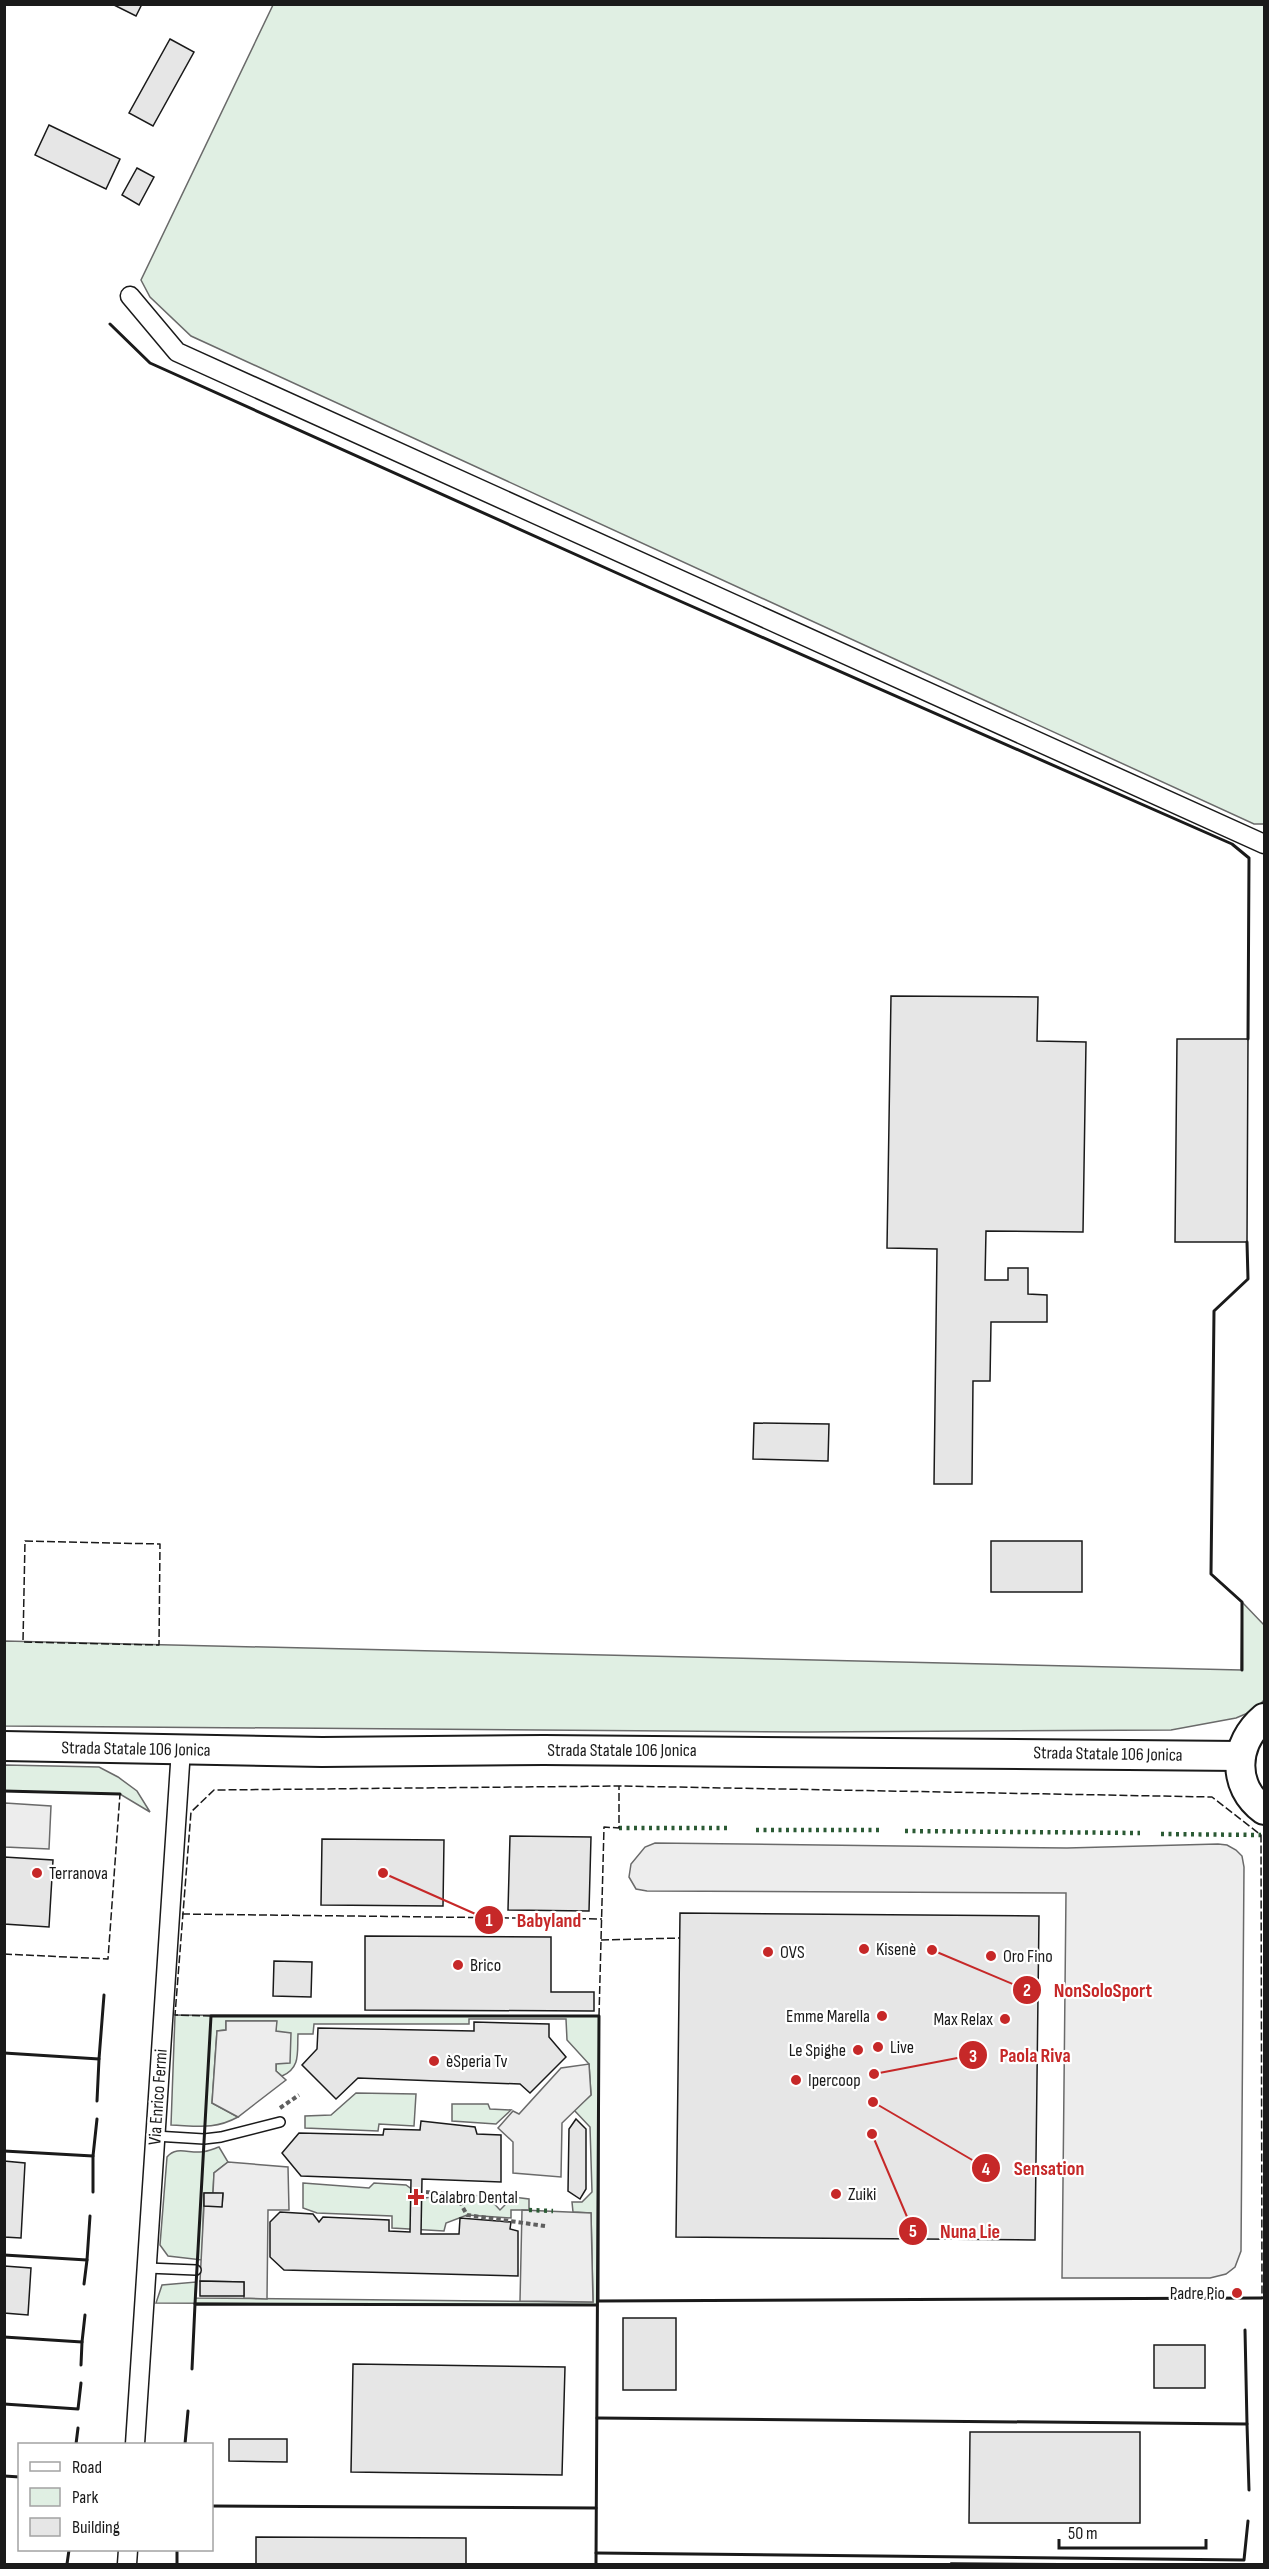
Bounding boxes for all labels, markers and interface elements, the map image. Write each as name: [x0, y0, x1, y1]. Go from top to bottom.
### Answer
street label: Strada Statale 106 Jonica: [61, 1737, 211, 1761]
street label: Strada Statale 106 Jonica: [547, 1740, 697, 1761]
street label: Strada Statale 106 Jonica: [1033, 1742, 1183, 1766]
place label: Terranova: [49, 1863, 108, 1884]
marker: Terranova: [30, 1866, 44, 1880]
callout: Babyland: [474, 1901, 593, 1939]
text: Babyland: [517, 1909, 581, 1933]
text: 1: [485, 1910, 493, 1931]
place label: Kisenè: [876, 1939, 916, 1960]
place label: OVS: [780, 1942, 805, 1963]
marker: Kisenè: [857, 1942, 871, 1956]
marker: OVS: [761, 1945, 775, 1959]
place label: Oro Fino: [1003, 1946, 1053, 1967]
marker: Oro Fino: [984, 1949, 998, 1963]
place label: Brico: [470, 1955, 501, 1976]
marker: Brico: [451, 1958, 465, 1972]
callout: NonSoloSport: [1012, 1971, 1164, 2009]
text: NonSoloSport: [1054, 1979, 1153, 2003]
text: 2: [1023, 1980, 1031, 2001]
place label: Emme Marella: [786, 2006, 870, 2027]
marker: Emme Marella: [875, 2009, 889, 2023]
place label: Max Relax: [933, 2009, 993, 2030]
marker: Max Relax: [998, 2012, 1012, 2026]
callout: Paola Riva: [958, 2036, 1083, 2074]
place label: Live: [890, 2037, 914, 2058]
place label: Le Spighe: [789, 2040, 846, 2061]
marker: Live: [871, 2040, 885, 2054]
marker: Le Spighe: [851, 2043, 865, 2057]
text: Paola Riva: [999, 2044, 1071, 2068]
text: 3: [969, 2046, 977, 2067]
street label: Via Enrico Fermi: [144, 2048, 172, 2146]
place label: èSperia Tv: [446, 2051, 508, 2072]
marker: èSperia Tv: [427, 2054, 441, 2068]
place label: Ipercoop: [808, 2070, 861, 2091]
marker: Ipercoop: [789, 2073, 803, 2087]
callout: Sensation: [971, 2149, 1096, 2187]
text: Sensation: [1014, 2157, 1084, 2181]
text: 4: [982, 2159, 991, 2180]
place label: Zuiki: [848, 2184, 876, 2205]
place label: Calabro Dental: [430, 2187, 518, 2208]
marker: Zuiki: [829, 2187, 843, 2201]
marker: Calabro Dental: [407, 2188, 425, 2206]
callout: Nuna Lie: [898, 2212, 1013, 2250]
text: Nuna Lie: [940, 2220, 1000, 2244]
text: 5: [909, 2221, 917, 2242]
place label: Padre Pio: [1170, 2283, 1225, 2304]
marker: Padre Pio: [1230, 2286, 1244, 2300]
legend: [18, 2443, 213, 2551]
text: Road: [72, 2457, 102, 2478]
text: Park: [72, 2487, 98, 2508]
scale bar: [1059, 2512, 1206, 2550]
text: Building: [72, 2517, 120, 2538]
text: 50 m: [1068, 2523, 1098, 2544]

